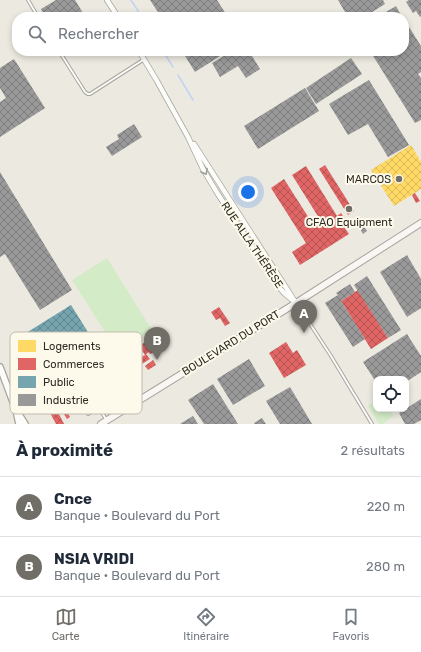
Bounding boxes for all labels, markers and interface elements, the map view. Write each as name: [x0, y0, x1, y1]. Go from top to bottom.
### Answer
search box: [12, 12, 409, 56]
icon: search: [26, 23, 48, 45]
text: Rechercher: [58, 25, 139, 43]
one-way arrow: [201, 168, 208, 175]
place label: MARCOS: [346, 173, 391, 186]
marker: MARCOS: [394, 174, 404, 184]
your location: [238, 182, 258, 202]
street label: RUE ALLA THÉRÈSE: [218, 199, 286, 291]
marker: CFAO Equipment: [344, 204, 354, 214]
place label: CFAO Equipment: [306, 216, 393, 229]
pin: A: [291, 300, 317, 333]
street label: BOULEVARD DU PORT: [180, 307, 283, 378]
pin: B: [144, 327, 170, 360]
legend: [10, 332, 142, 414]
text: Logements: [43, 340, 101, 353]
text: Commerces: [43, 358, 105, 371]
text: Public: [43, 376, 75, 389]
map controls: [373, 376, 409, 412]
button: locate: [373, 376, 409, 412]
text: Industrie: [43, 394, 89, 407]
text: À proximité: [16, 440, 113, 460]
text: 2 résultats: [341, 443, 405, 458]
text: Cnce: [54, 490, 92, 508]
text: A: [24, 499, 34, 514]
text: 220 m: [367, 499, 405, 514]
text: Banque · Boulevard du Port: [54, 508, 220, 523]
text: NSIA VRIDI: [54, 550, 134, 568]
text: B: [24, 559, 34, 574]
text: 280 m: [366, 559, 405, 574]
text: Banque · Boulevard du Port: [54, 568, 220, 583]
tab: Carte: [52, 606, 80, 643]
tab: Itinéraire: [183, 606, 229, 643]
tab: Favoris: [333, 606, 369, 643]

